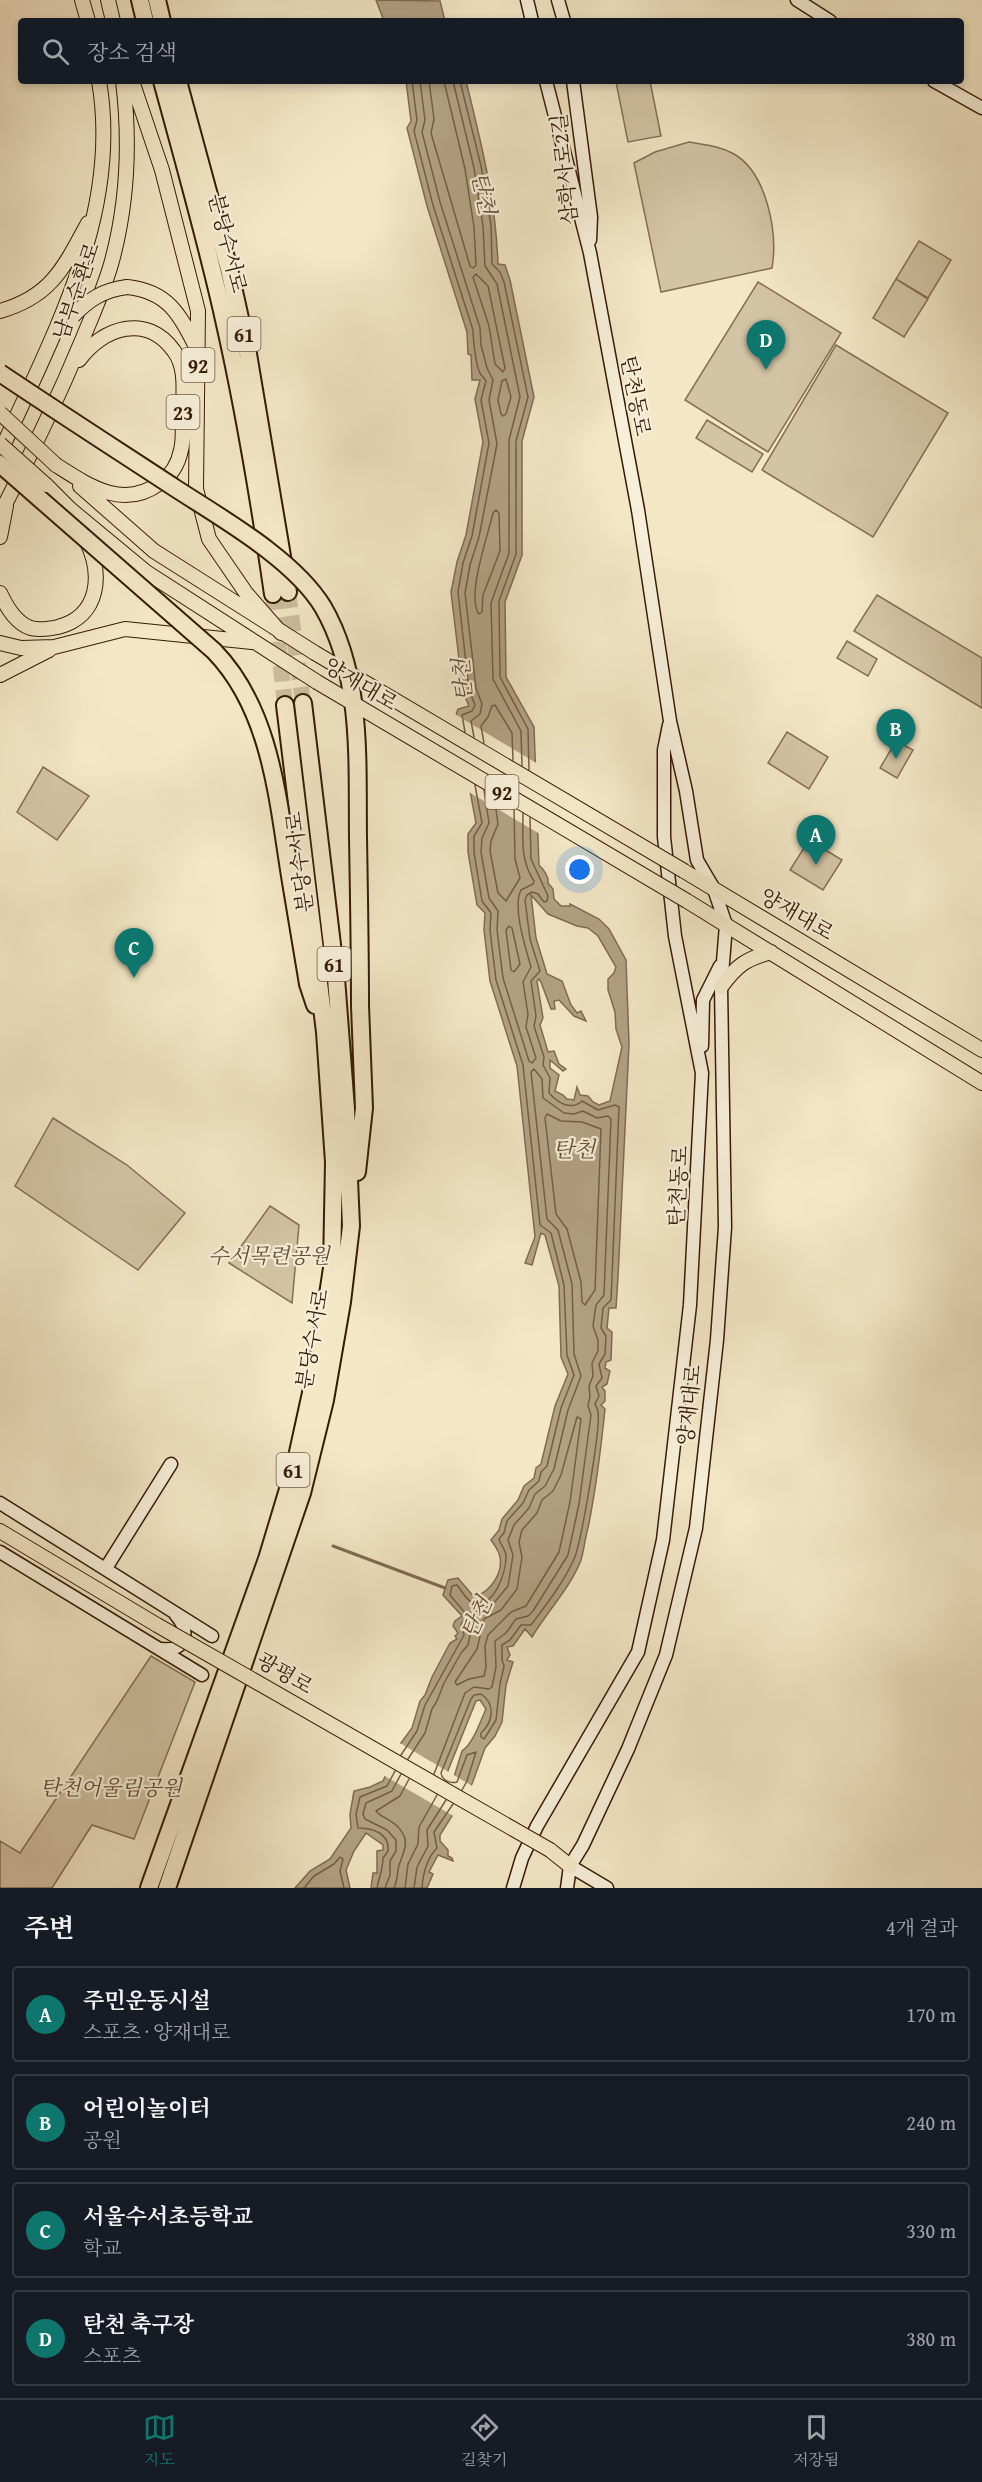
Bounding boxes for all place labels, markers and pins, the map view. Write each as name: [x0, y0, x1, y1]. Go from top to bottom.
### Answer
pin: D: [746, 320, 786, 370]
pin: B: [876, 710, 916, 759]
pin: A: [796, 816, 836, 865]
pin: C: [114, 928, 154, 978]

